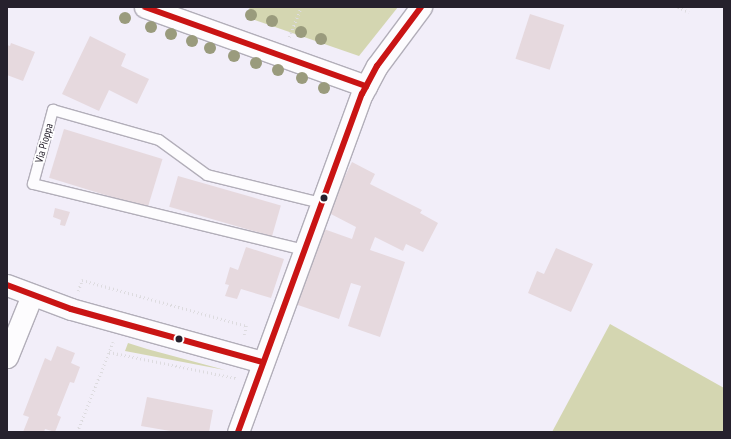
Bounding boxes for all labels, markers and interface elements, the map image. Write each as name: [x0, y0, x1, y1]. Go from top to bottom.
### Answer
street label: Via Pioppa: [32, 122, 56, 164]
unlabelled marker: [319, 193, 329, 203]
unlabelled marker: [174, 334, 184, 344]

